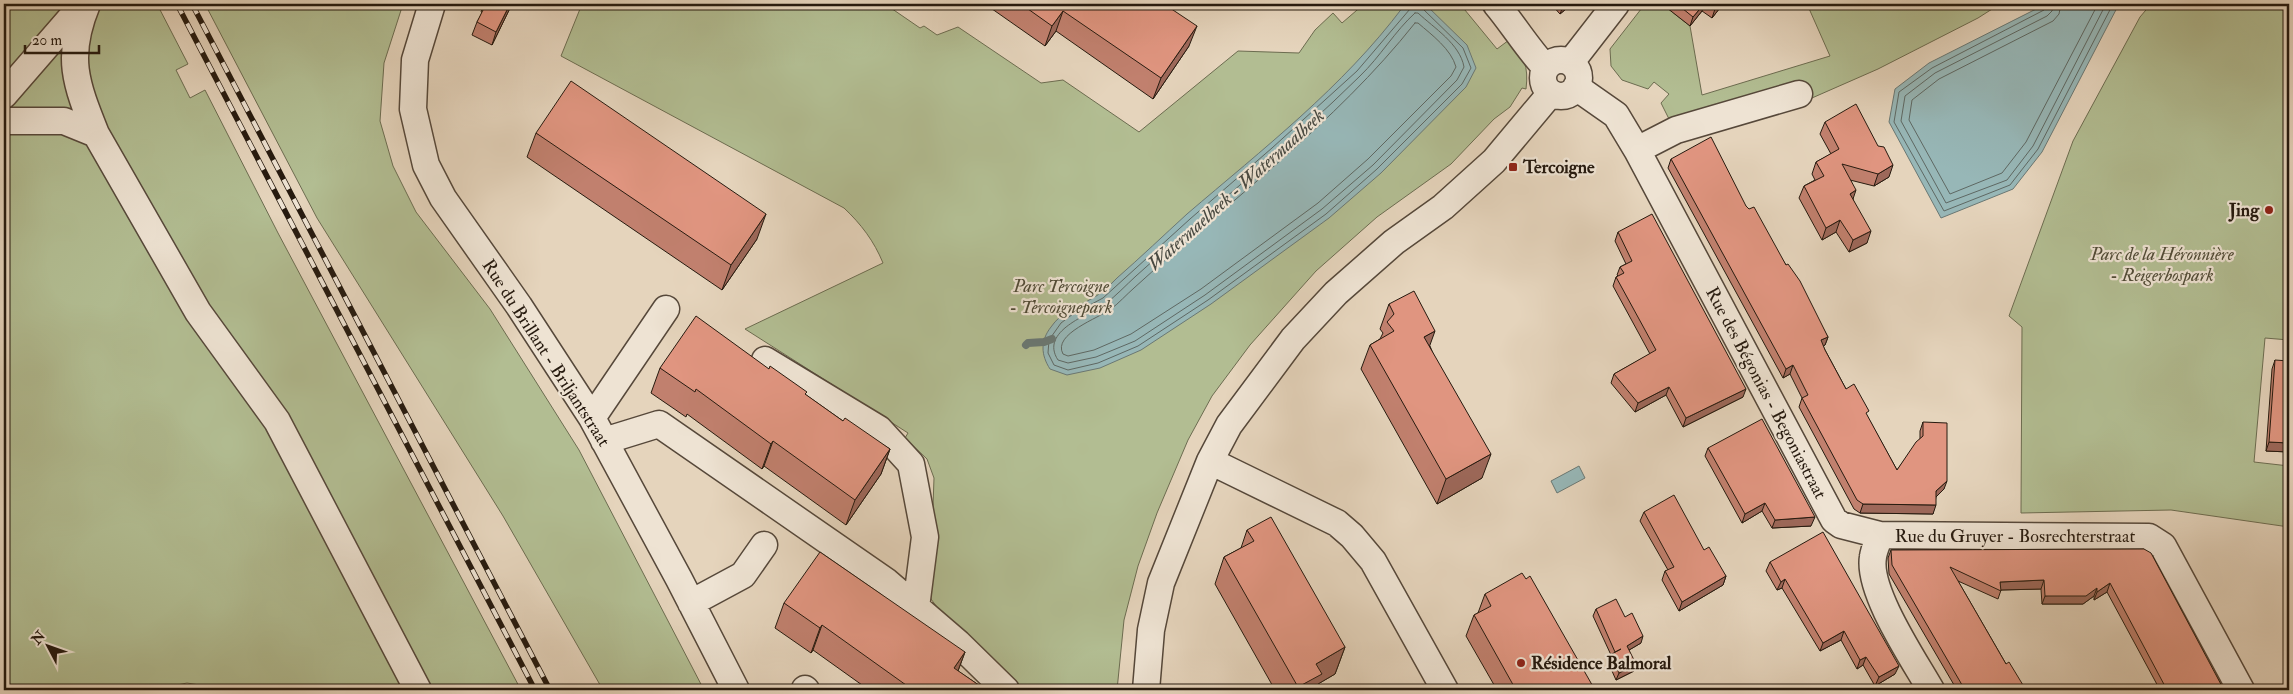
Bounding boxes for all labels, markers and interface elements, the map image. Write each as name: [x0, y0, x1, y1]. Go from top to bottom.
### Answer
scale bar: [25, 22, 99, 54]
text: 20 m: [32, 31, 62, 50]
water label: Watermaelbeek - Watermaalbeek: [1142, 104, 1330, 276]
place label: Tercoigne: [1522, 156, 1595, 179]
marker: Tercoigne: [1507, 161, 1519, 173]
place label: Jing: [2228, 199, 2260, 222]
marker: Jing: [2263, 204, 2275, 216]
park label: Parc de la Héronnière - Reigerbospark: [2089, 243, 2235, 287]
street label: Rue du Brillant - Briljantstraat: [477, 255, 615, 451]
park label: Parc Tercoigne - Tercoignepark: [1010, 275, 1113, 319]
street label: Rue des Bégonias - Begoniastraat: [1700, 283, 1832, 503]
street label: Rue du Gruyer - Bosrechterstraat: [1895, 525, 2135, 548]
north arrow: [22, 622, 72, 672]
text: N: [27, 627, 49, 649]
place label: Résidence Balmoral: [1531, 652, 1672, 675]
marker: Résidence Balmoral: [1515, 657, 1527, 669]

